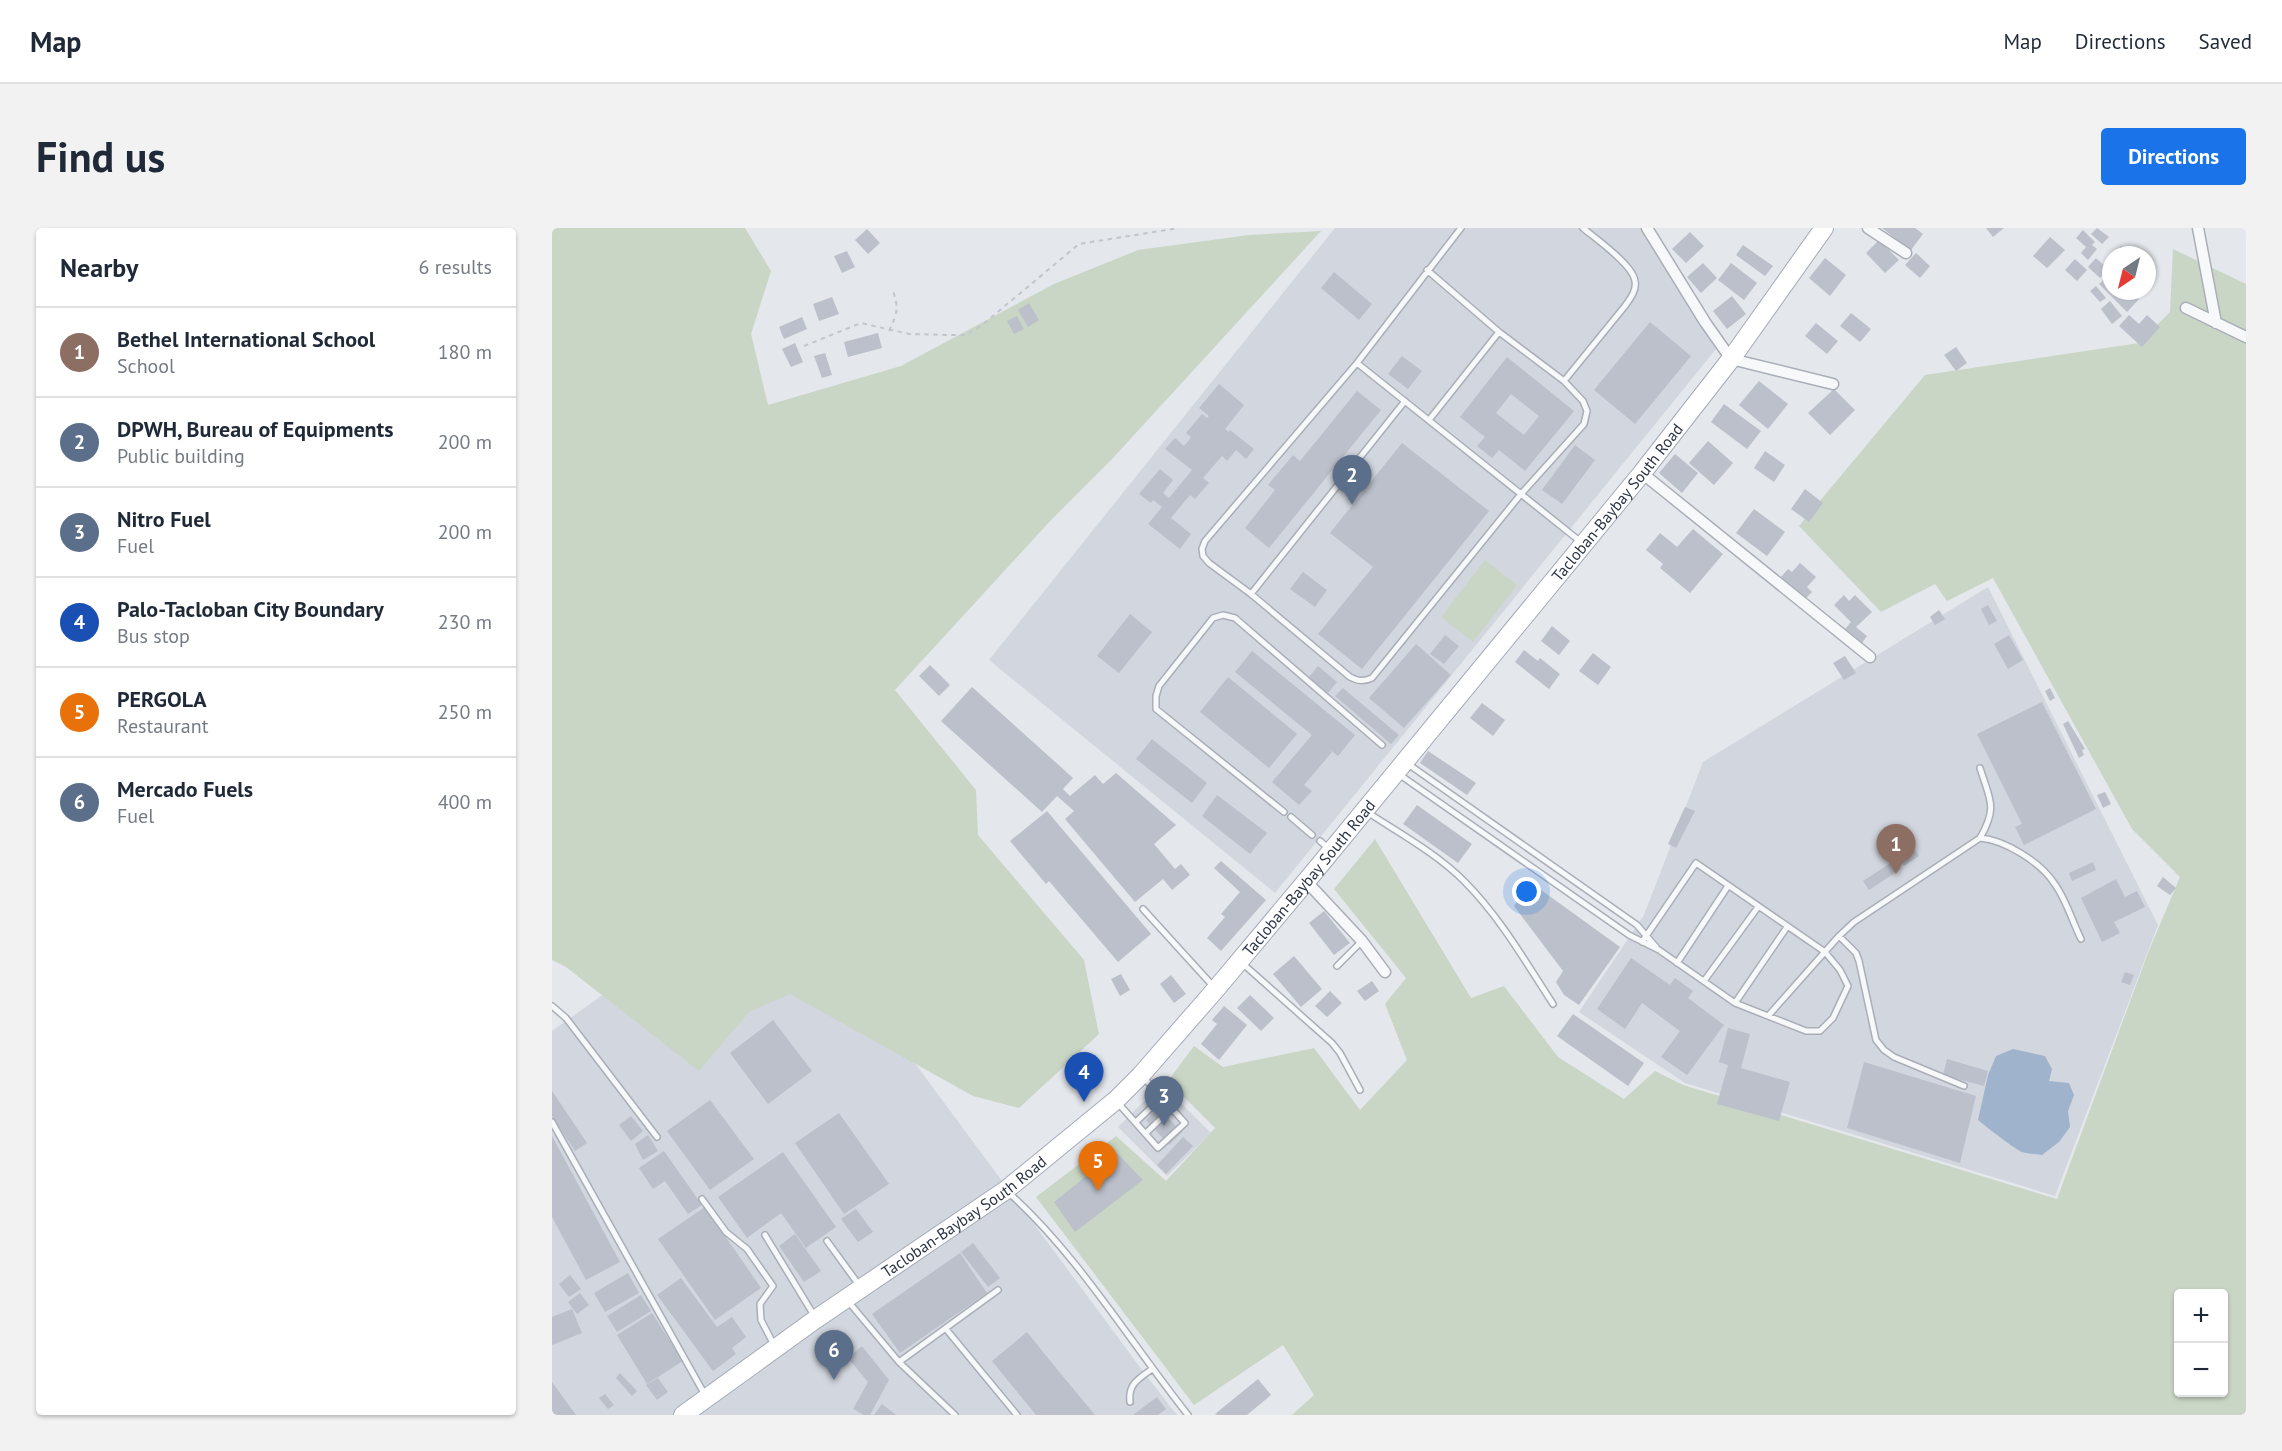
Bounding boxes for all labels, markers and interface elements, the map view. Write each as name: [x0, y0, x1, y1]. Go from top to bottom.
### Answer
text: Map: [30, 23, 81, 60]
text: Map: [2003, 28, 2042, 55]
text: Directions: [2075, 28, 2166, 55]
text: Saved: [2199, 28, 2252, 55]
button: Directions: [2101, 128, 2246, 185]
text: Find us: [36, 129, 165, 184]
north arrow: [2102, 246, 2156, 300]
text: Nearby: [60, 251, 138, 284]
text: 6 results: [419, 254, 492, 280]
text: Bethel International School: [117, 325, 375, 353]
text: 1: [74, 339, 85, 365]
text: 180 m: [438, 339, 492, 365]
text: School: [117, 353, 175, 379]
text: DPWH, Bureau of Equipments: [117, 415, 394, 443]
street label: Tacloban-Baybay South Road: [1547, 419, 1687, 585]
text: 2: [74, 429, 85, 455]
text: 200 m: [438, 429, 492, 455]
text: Public building: [117, 443, 245, 469]
pin: 2: [1332, 456, 1372, 505]
text: Nitro Fuel: [117, 505, 211, 533]
text: 3: [74, 519, 85, 545]
text: 200 m: [438, 519, 492, 545]
text: Fuel: [117, 533, 154, 559]
text: Palo-Tacloban City Boundary: [117, 595, 384, 623]
text: 4: [74, 609, 85, 635]
text: 230 m: [438, 609, 492, 635]
text: Bus stop: [117, 623, 190, 649]
text: PERGOLA: [117, 685, 207, 713]
text: 5: [74, 699, 85, 725]
text: 250 m: [438, 699, 492, 725]
text: Restaurant: [117, 713, 208, 739]
text: Mercado Fuels: [117, 775, 253, 803]
text: 6: [74, 789, 85, 815]
text: 400 m: [438, 789, 492, 815]
street label: Tacloban-Baybay South Road: [1238, 796, 1379, 960]
text: Fuel: [117, 803, 154, 829]
pin: 1: [1876, 824, 1916, 874]
your location: [1512, 877, 1541, 906]
pin: 4: [1064, 1052, 1104, 1102]
pin: 3: [1144, 1076, 1184, 1126]
pin: 5: [1078, 1142, 1118, 1191]
street label: Tacloban-Baybay South Road: [878, 1151, 1050, 1282]
map controls: [2174, 1289, 2228, 1397]
button: +: [2174, 1289, 2228, 1343]
pin: 6: [814, 1330, 854, 1380]
button: −: [2174, 1343, 2228, 1397]

